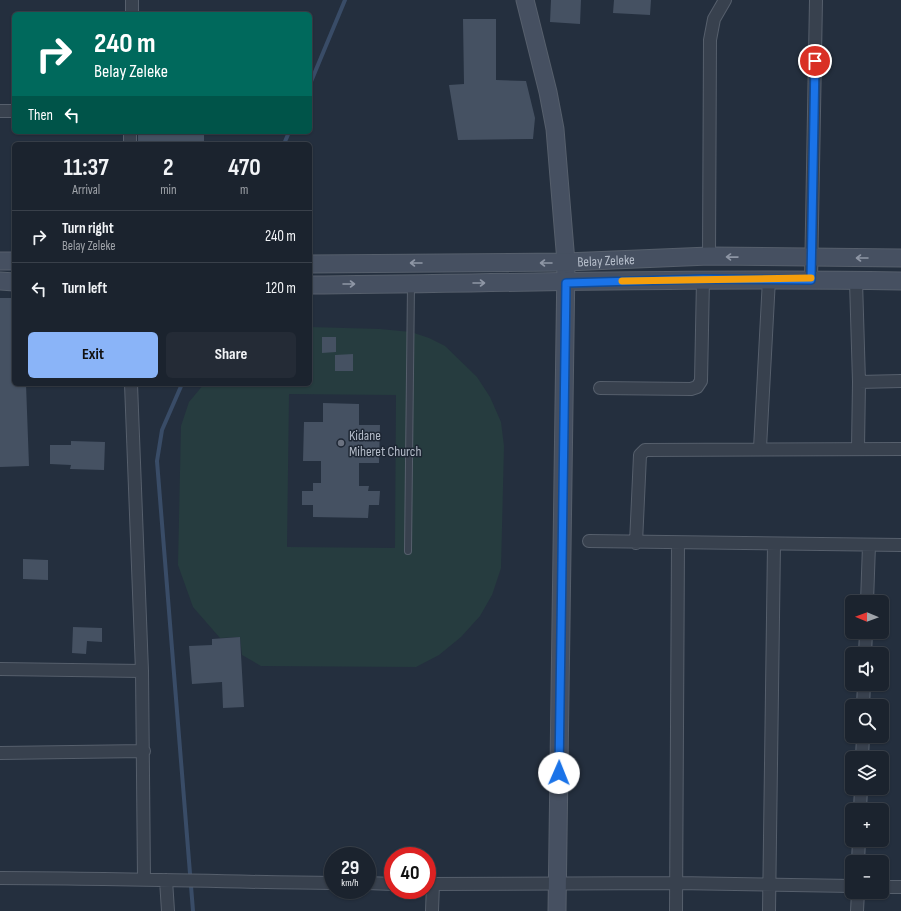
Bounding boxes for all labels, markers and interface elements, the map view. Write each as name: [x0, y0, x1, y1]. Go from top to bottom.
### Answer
text: 240 m: [94, 27, 155, 60]
icon: right: [28, 28, 80, 80]
pin: [798, 44, 832, 78]
icon: arrive: [804, 50, 826, 72]
text: Belay Zeleke: [94, 61, 168, 82]
icon: left: [61, 104, 83, 126]
text: Then: [28, 106, 53, 125]
text: 11:37: [63, 153, 109, 182]
text: 2: [163, 153, 174, 182]
text: 470: [228, 153, 261, 182]
text: Arrival: [72, 182, 100, 198]
text: min: [160, 182, 177, 198]
text: m: [240, 182, 248, 198]
text: Turn right: [62, 219, 114, 238]
icon: right: [28, 226, 50, 248]
text: 240 m: [265, 227, 296, 246]
text: Belay Zeleke: [62, 238, 115, 254]
street label: Belay Zeleke: [577, 251, 635, 270]
one-way arrow: [726, 253, 739, 261]
one-way arrow: [856, 254, 869, 262]
one-way arrow: [410, 259, 423, 267]
one-way arrow: [540, 259, 553, 267]
icon: left: [28, 278, 50, 300]
text: Turn left: [62, 279, 107, 298]
text: 120 m: [266, 279, 296, 298]
one-way arrow: [472, 279, 485, 287]
one-way arrow: [342, 280, 355, 288]
button: Exit: [28, 332, 158, 378]
button: Share: [166, 332, 296, 378]
place label: Kidane Miheret Church: [349, 427, 421, 460]
marker: Kidane Miheret Church: [336, 438, 346, 448]
north arrow: [845, 595, 889, 639]
map controls: [845, 595, 889, 899]
button: sound: [845, 647, 889, 691]
button: search: [845, 699, 889, 743]
button: layers: [845, 751, 889, 795]
position arrow: [538, 752, 580, 794]
button: +: [845, 803, 889, 847]
speed limit sign: 40: [384, 847, 436, 899]
button: −: [845, 855, 889, 899]
text: 29: [341, 856, 359, 880]
text: km/h: [341, 877, 359, 889]

